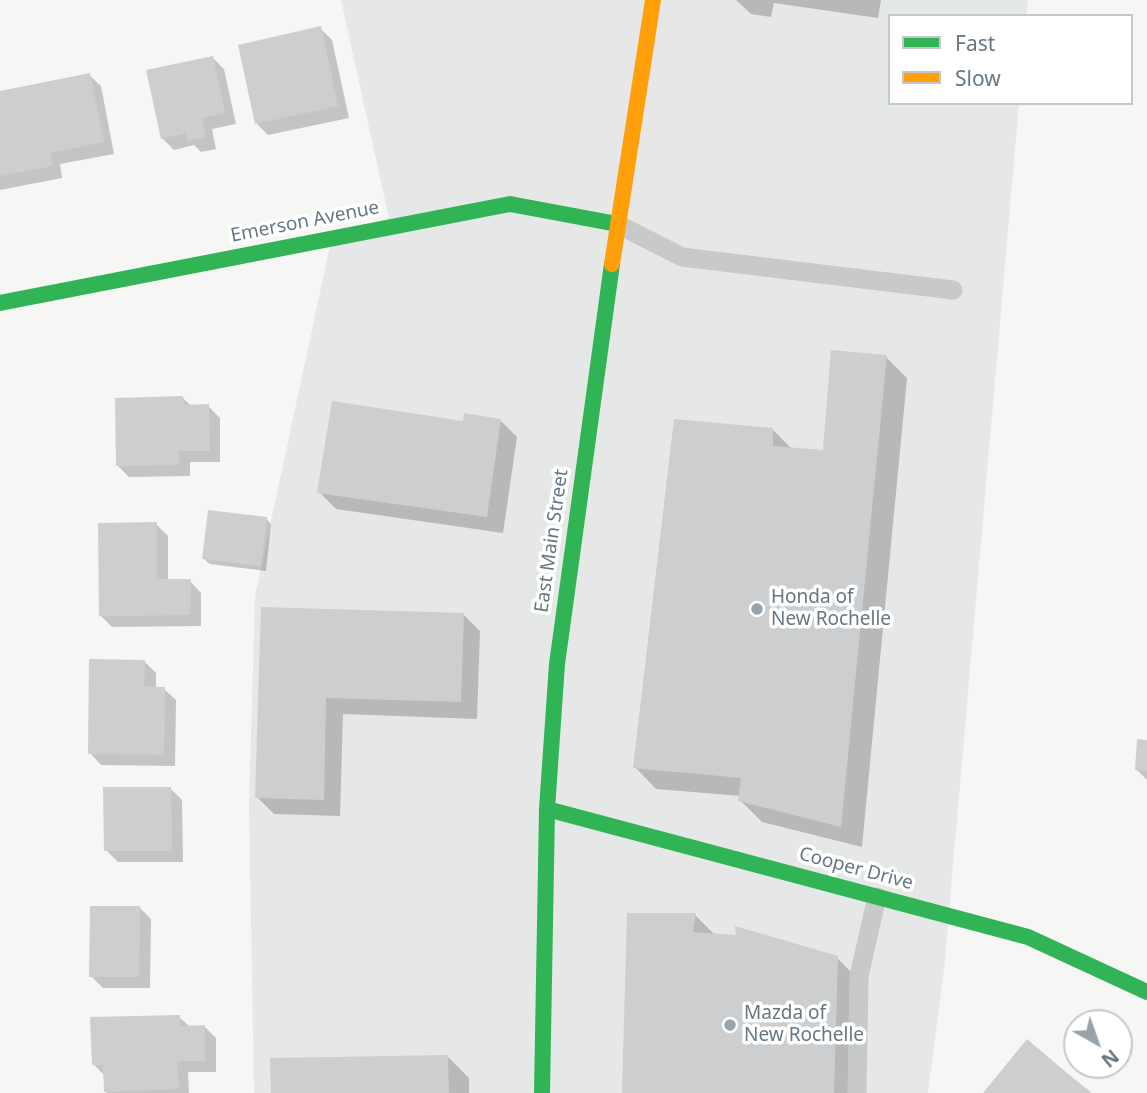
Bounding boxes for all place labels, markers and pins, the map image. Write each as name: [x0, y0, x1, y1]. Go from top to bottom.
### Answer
place label: Honda of New Rochelle: [771, 587, 891, 631]
marker: Honda of New Rochelle: [749, 601, 765, 617]
place label: Mazda of New Rochelle: [744, 1003, 864, 1047]
marker: Mazda of New Rochelle: [722, 1017, 738, 1033]

